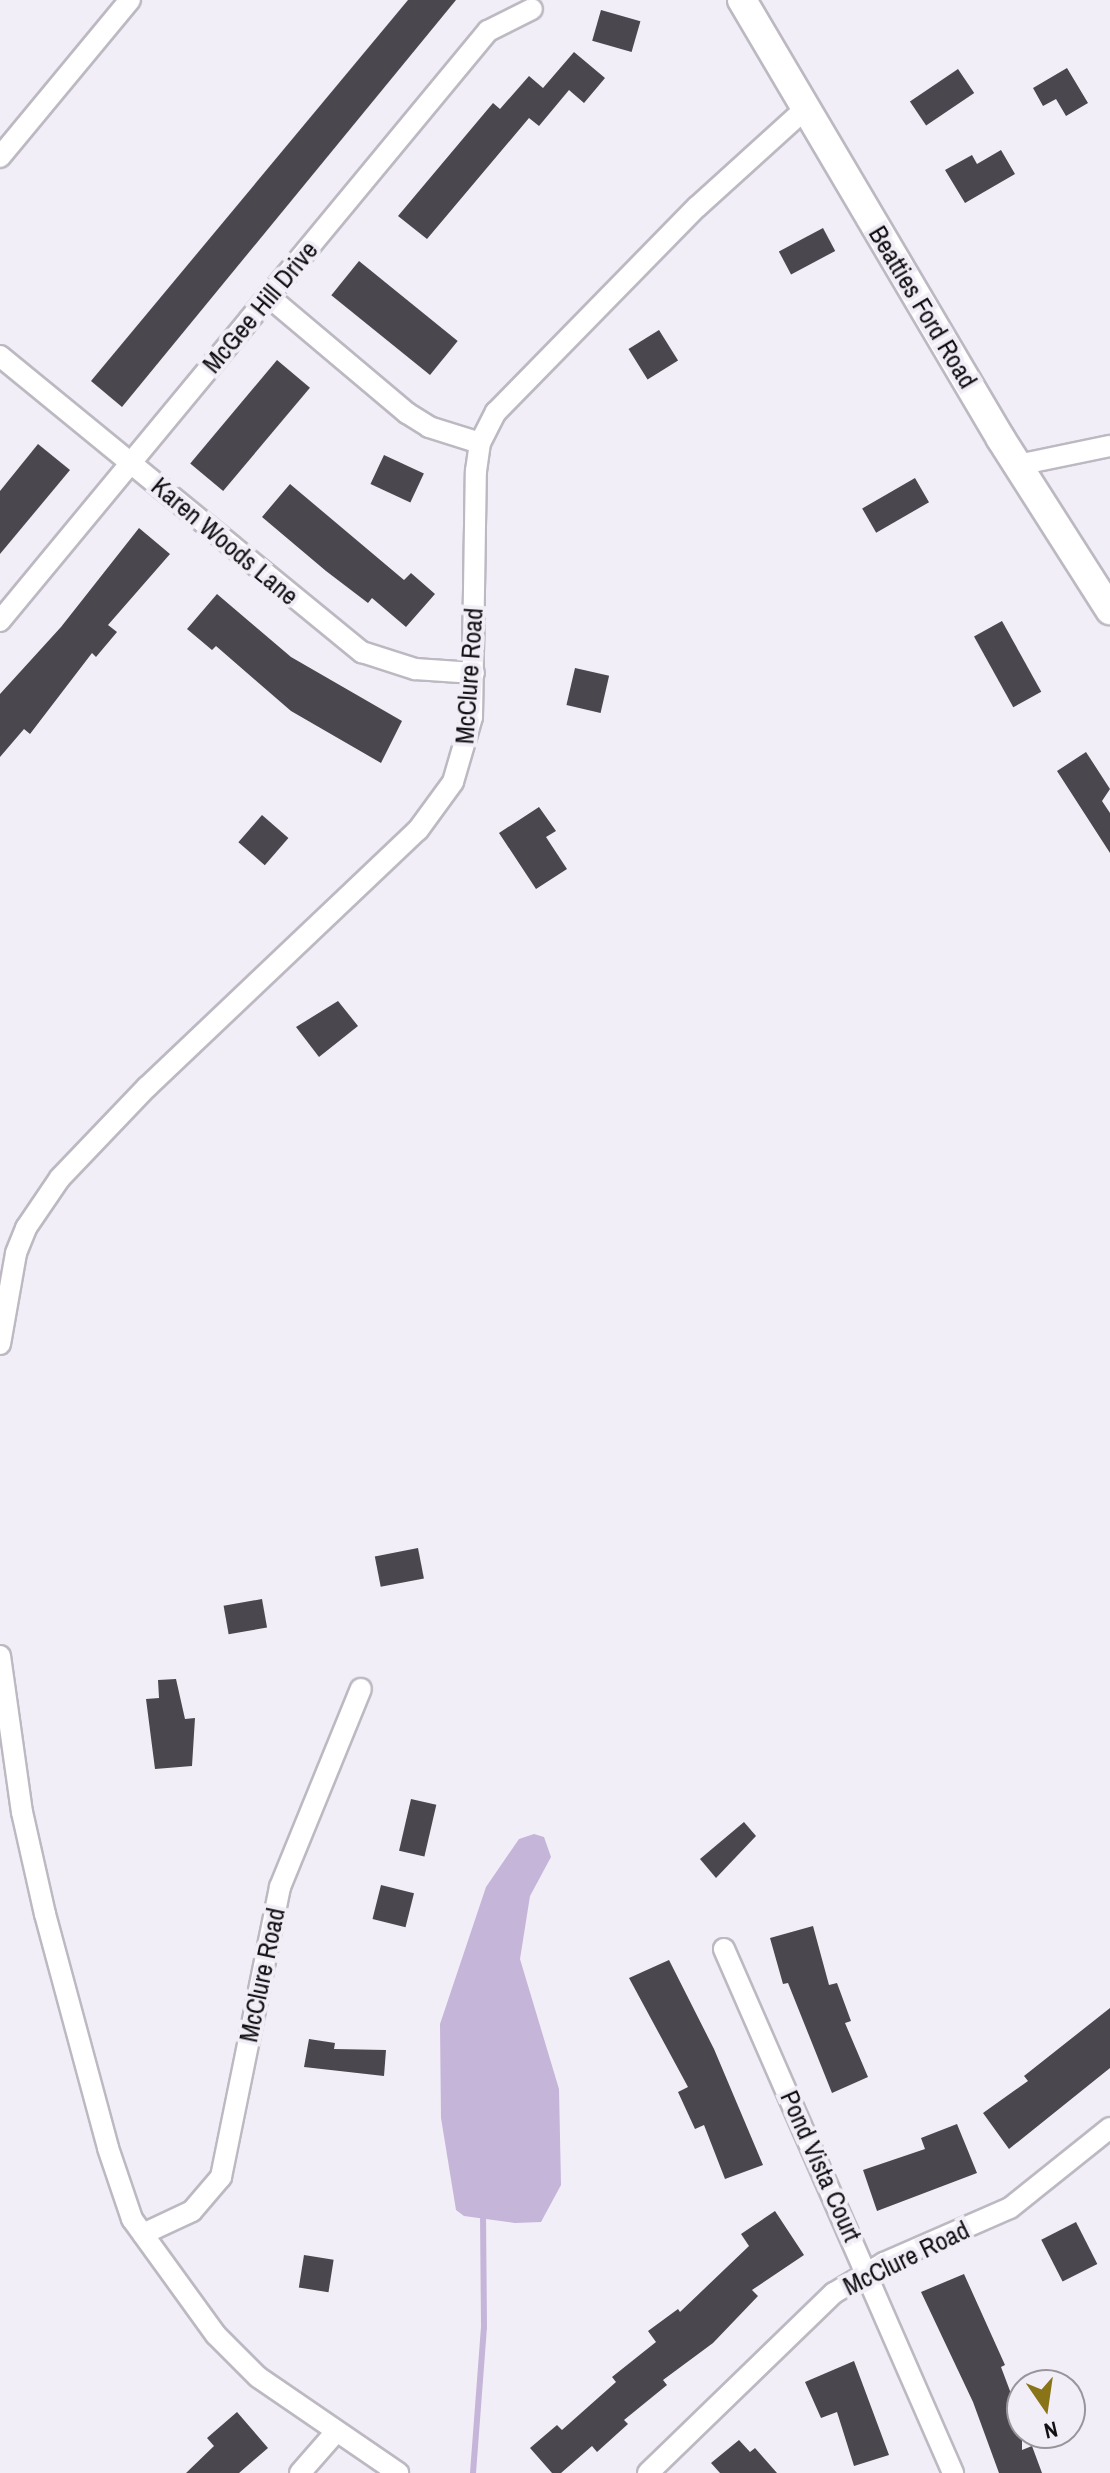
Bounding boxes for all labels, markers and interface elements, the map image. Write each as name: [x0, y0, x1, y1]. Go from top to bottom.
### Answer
street label: Beatties Ford Road: [862, 220, 984, 394]
street label: McGee Hill Drive: [196, 235, 324, 379]
street label: Karen Woods Lane: [145, 471, 305, 611]
street label: McClure Road: [449, 607, 489, 745]
street label: McClure Road: [233, 1905, 291, 2045]
street label: Pond Vista Court: [774, 2086, 868, 2246]
street label: McClure Road: [838, 2214, 974, 2302]
north arrow: [1006, 2369, 1086, 2449]
text: N: [1041, 2414, 1061, 2447]

